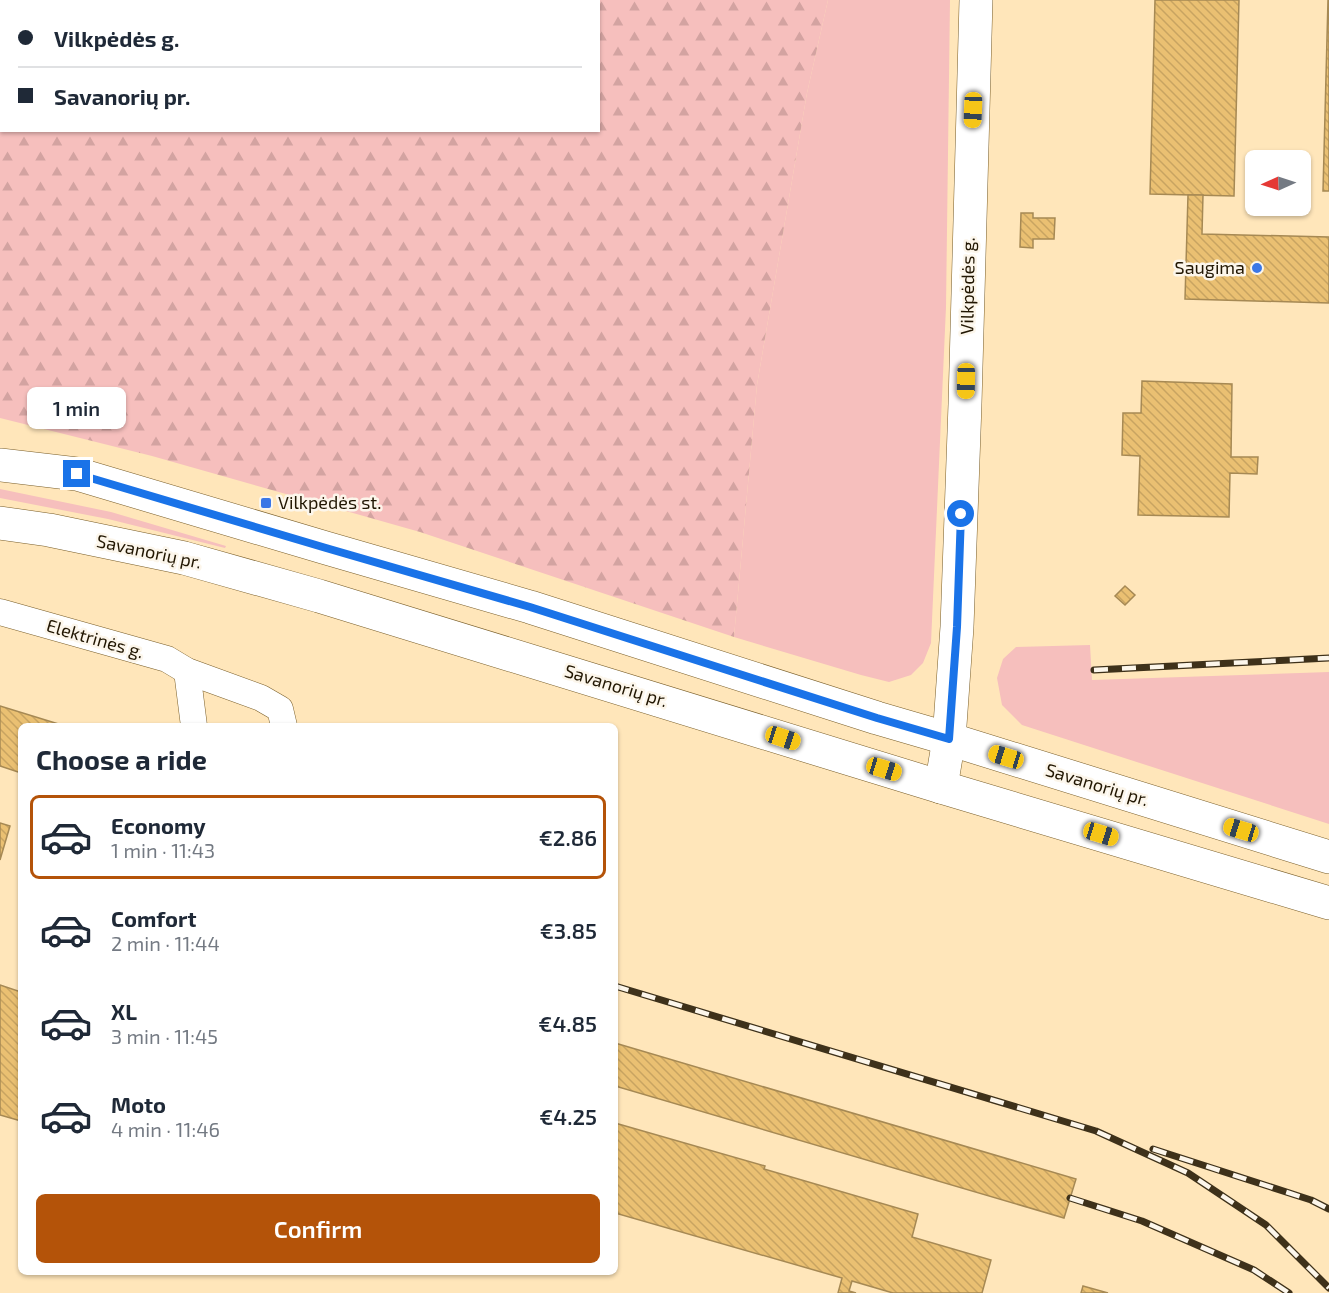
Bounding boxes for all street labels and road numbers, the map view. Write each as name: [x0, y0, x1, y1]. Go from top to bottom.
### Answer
street label: Vilkpėdės g.: [955, 237, 979, 335]
street label: Savanorių pr.: [95, 529, 204, 573]
street label: Elektrinės g.: [44, 614, 146, 662]
street label: Savanorių pr.: [562, 659, 671, 711]
street label: Savanorių pr.: [1043, 758, 1152, 810]

